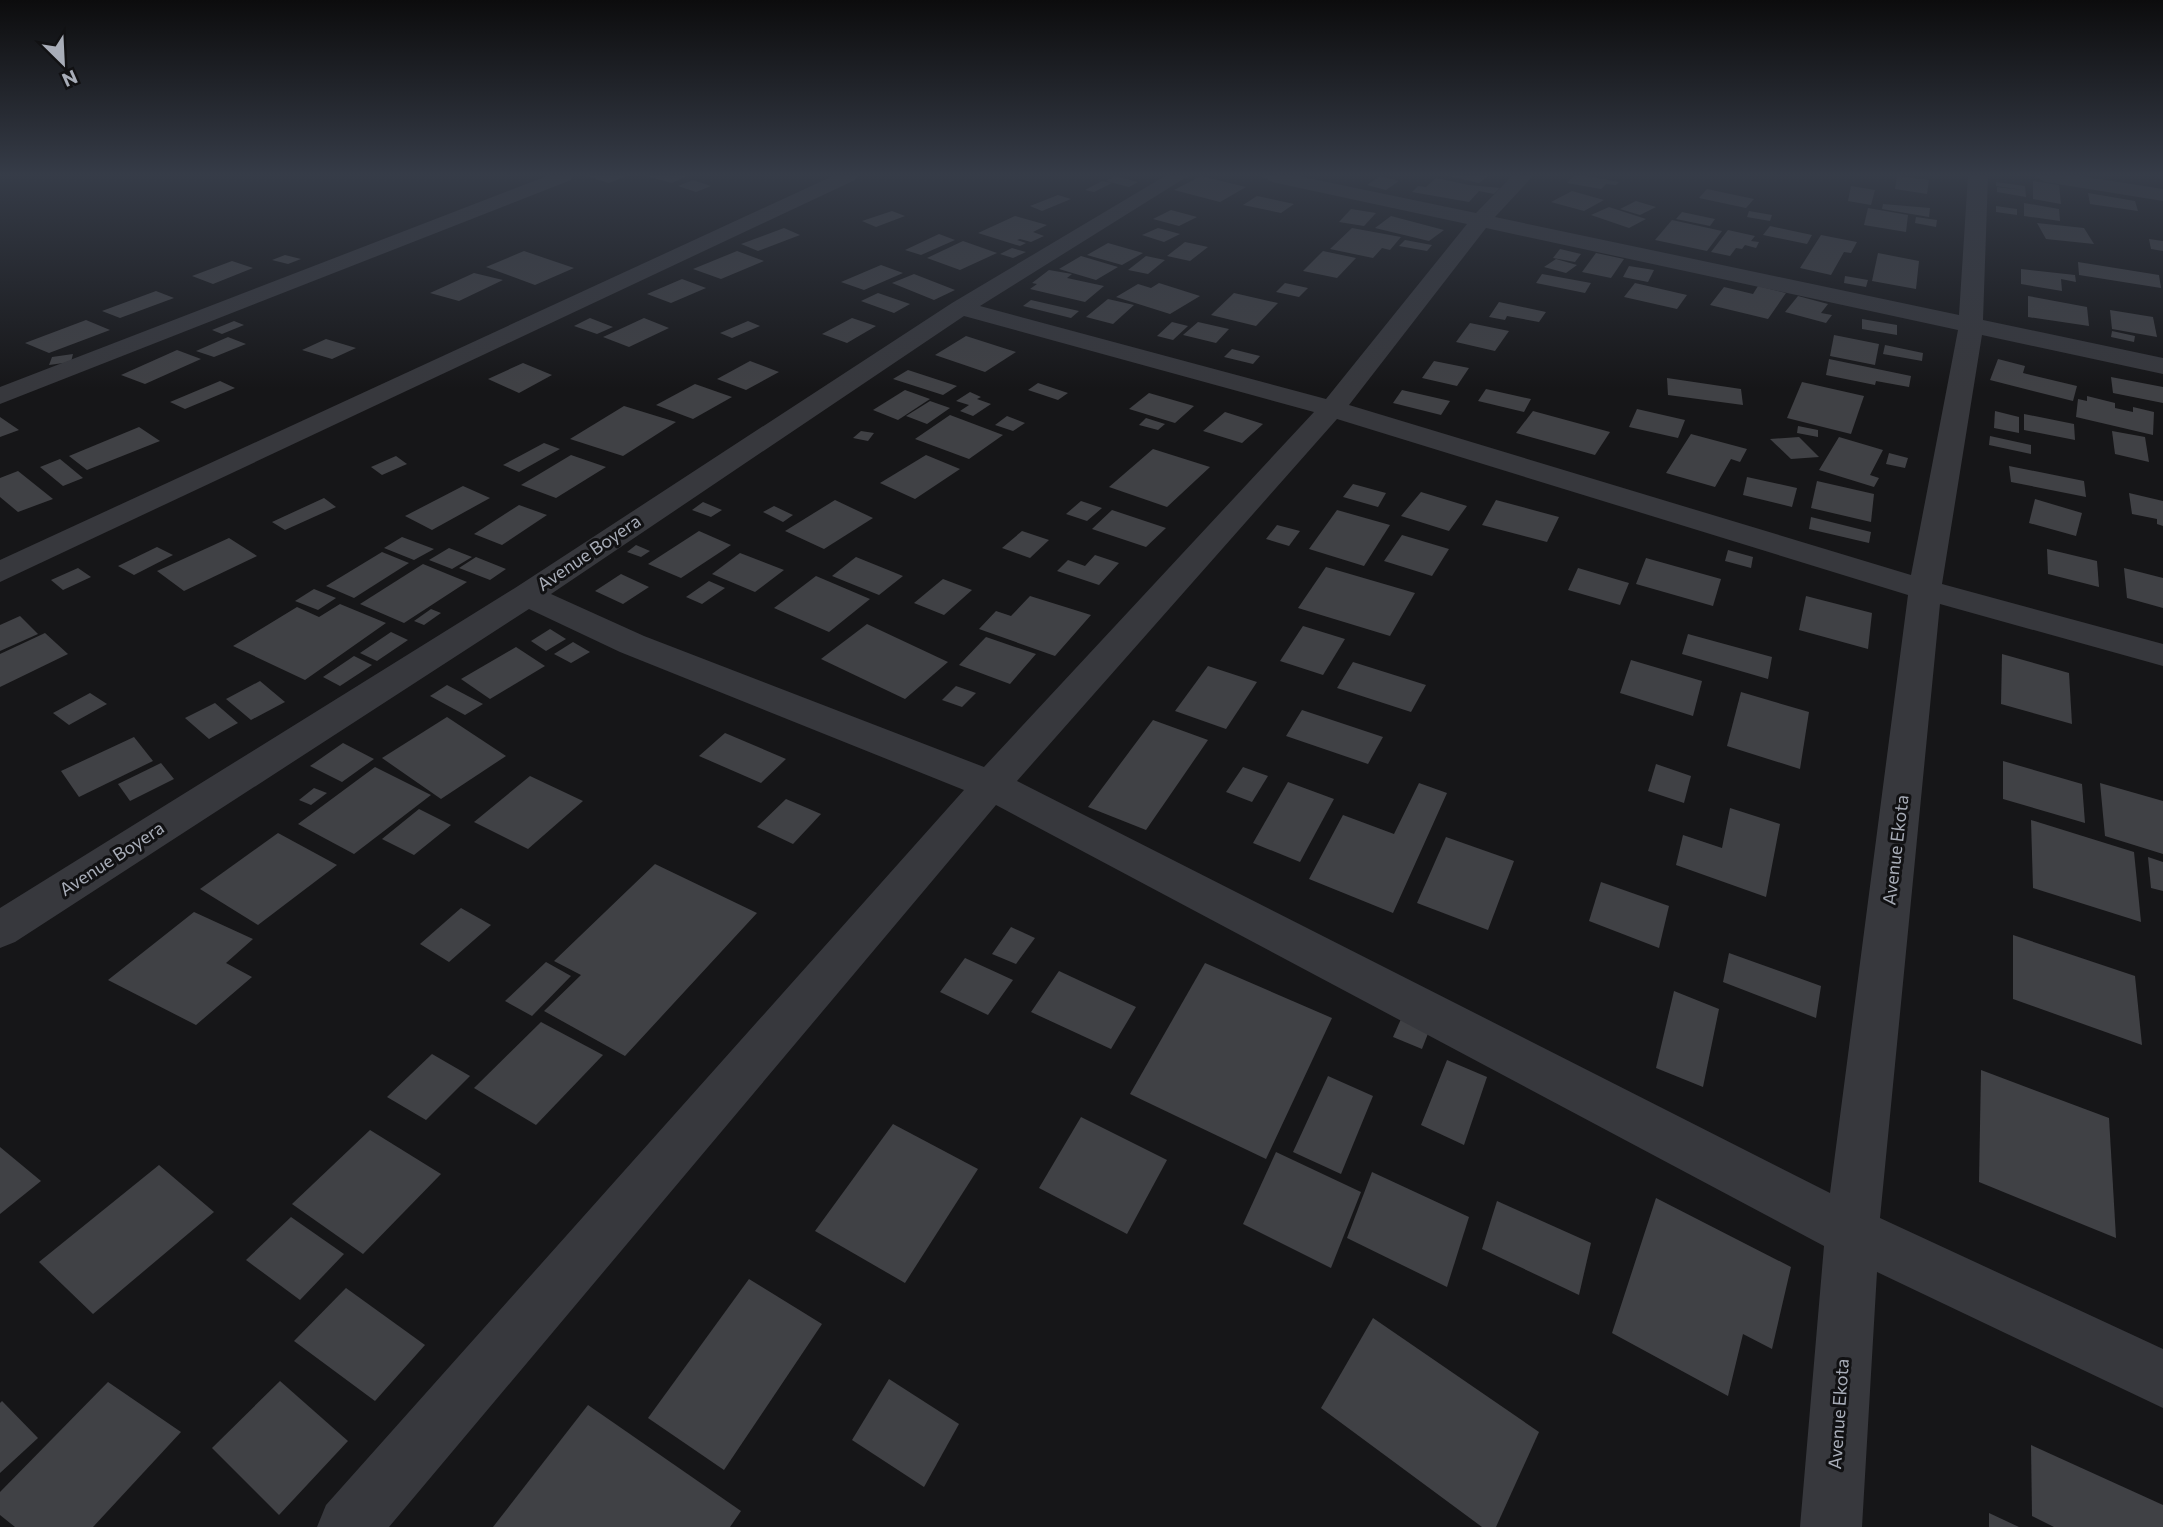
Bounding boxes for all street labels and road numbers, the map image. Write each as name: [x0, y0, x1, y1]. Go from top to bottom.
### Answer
street label: Avenue Boyera: [532, 509, 645, 595]
street label: Avenue Ekota: [1877, 793, 1913, 906]
street label: Avenue Boyera: [55, 816, 168, 900]
street label: Avenue Ekota: [1823, 1358, 1853, 1470]

